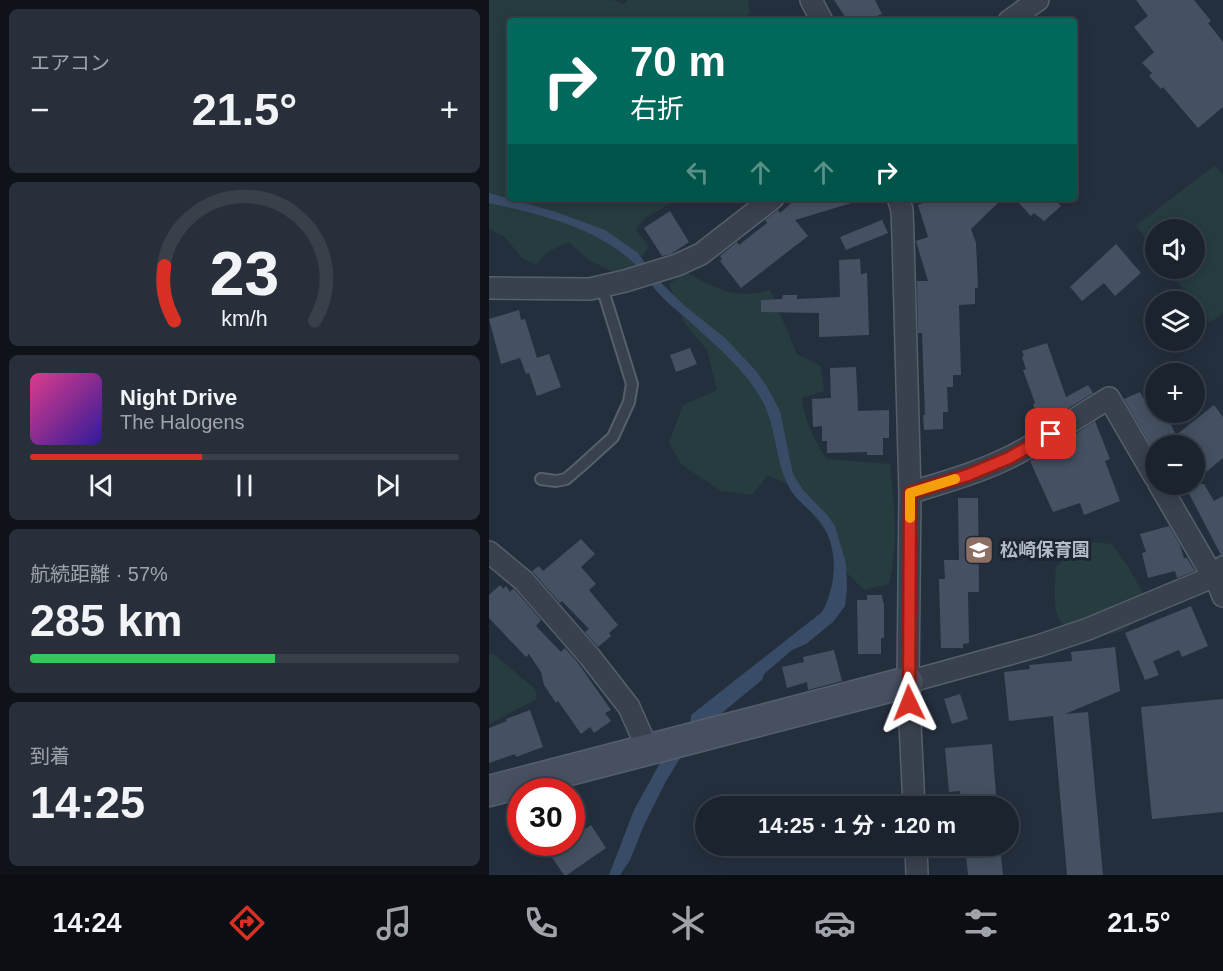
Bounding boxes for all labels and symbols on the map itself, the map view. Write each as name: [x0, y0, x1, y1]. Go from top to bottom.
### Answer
pin: [1025, 408, 1076, 459]
school or university icon: 松崎保育園: [963, 534, 995, 566]
place label: 松崎保育園: [1000, 540, 1090, 560]
position arrow: [877, 671, 941, 735]
speed limit sign: 30: [507, 778, 585, 856]

